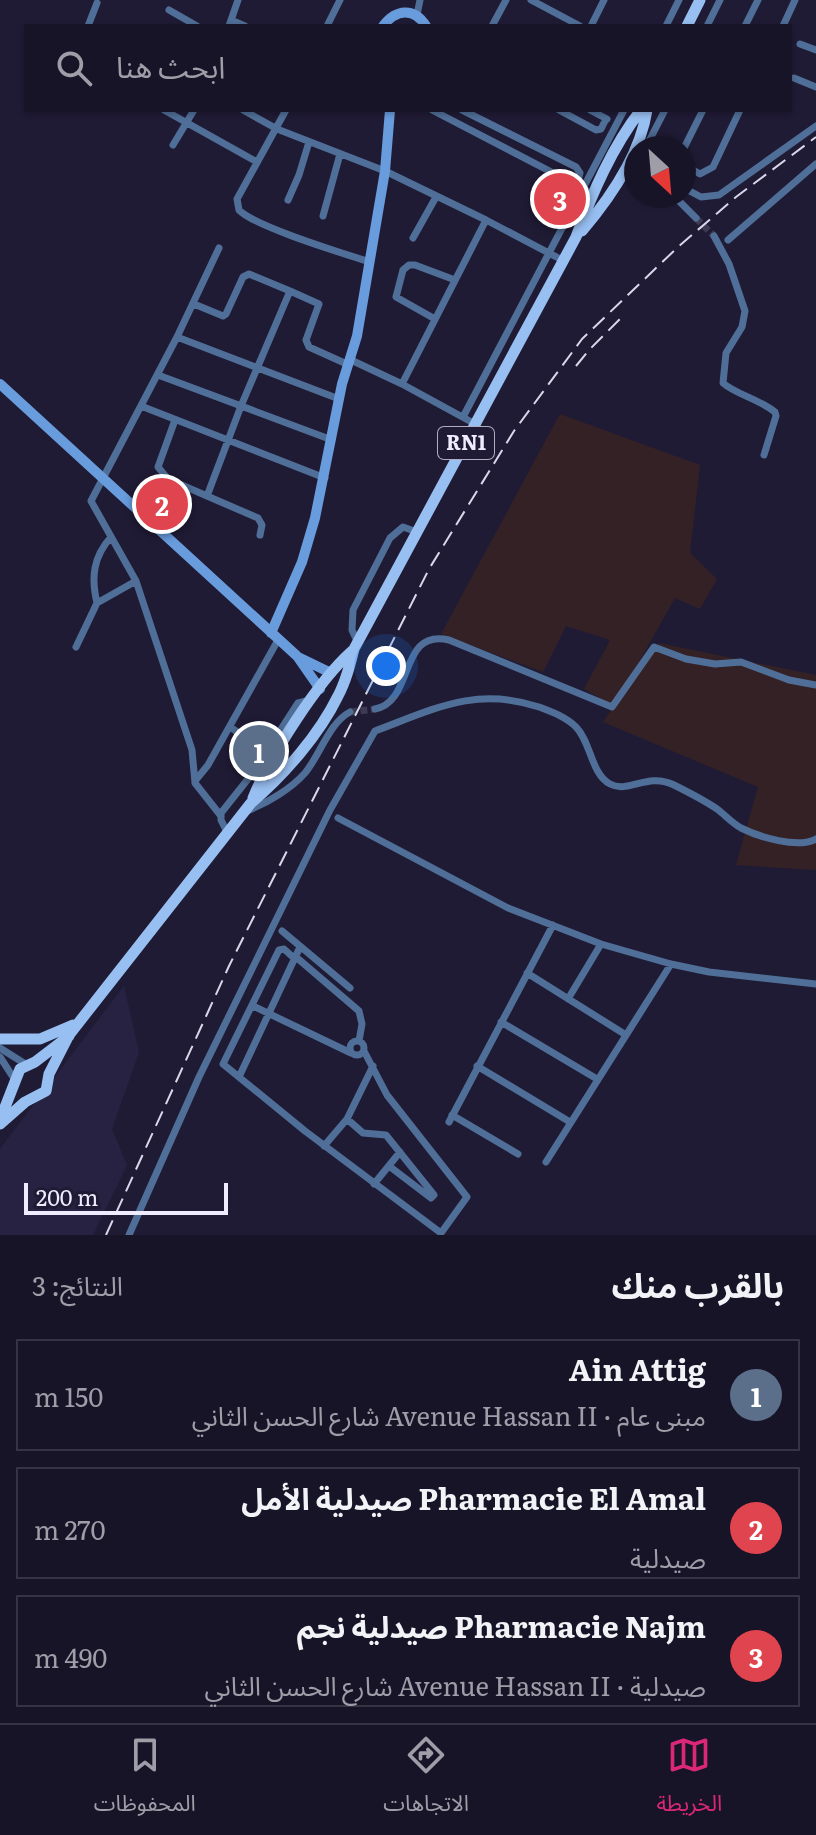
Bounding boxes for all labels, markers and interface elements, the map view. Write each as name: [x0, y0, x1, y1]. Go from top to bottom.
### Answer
search box: [24, 24, 792, 112]
text: ابحث هنا: [116, 43, 225, 87]
icon: search: [52, 46, 96, 90]
north arrow: [624, 136, 696, 208]
pin: 3: [534, 169, 586, 229]
road number: RN1: [438, 427, 494, 459]
pin: 2: [136, 474, 188, 534]
your location: [366, 646, 406, 686]
pin: 1: [233, 721, 285, 781]
scale bar: [24, 1179, 228, 1215]
text: 200 m: [36, 1180, 98, 1213]
text: بالقرب منك: [611, 1258, 784, 1308]
text: النتائج: 3: [32, 1265, 123, 1304]
text: Ain Attig: [569, 1346, 706, 1390]
text: 150 m: [34, 1376, 103, 1415]
text: 1: [751, 1376, 761, 1415]
text: مبنى عام · Avenue Hassan II شارع الحسن الثاني: [192, 1395, 706, 1434]
text: Pharmacie El Amal صيدلية الأمل: [241, 1475, 706, 1519]
text: 270 m: [34, 1509, 106, 1548]
text: 2: [749, 1509, 763, 1548]
text: صيدلية: [630, 1537, 706, 1576]
text: Pharmacie Najm صيدلية نجم: [297, 1603, 706, 1647]
text: 490 m: [34, 1637, 107, 1676]
text: 3: [749, 1637, 763, 1676]
text: صيدلية · Avenue Hassan II شارع الحسن الثاني: [205, 1665, 706, 1704]
tab: المحفوظات: [94, 1733, 196, 1827]
tab: الاتجاهات: [383, 1733, 469, 1827]
tab: الخريطة: [656, 1733, 722, 1827]

